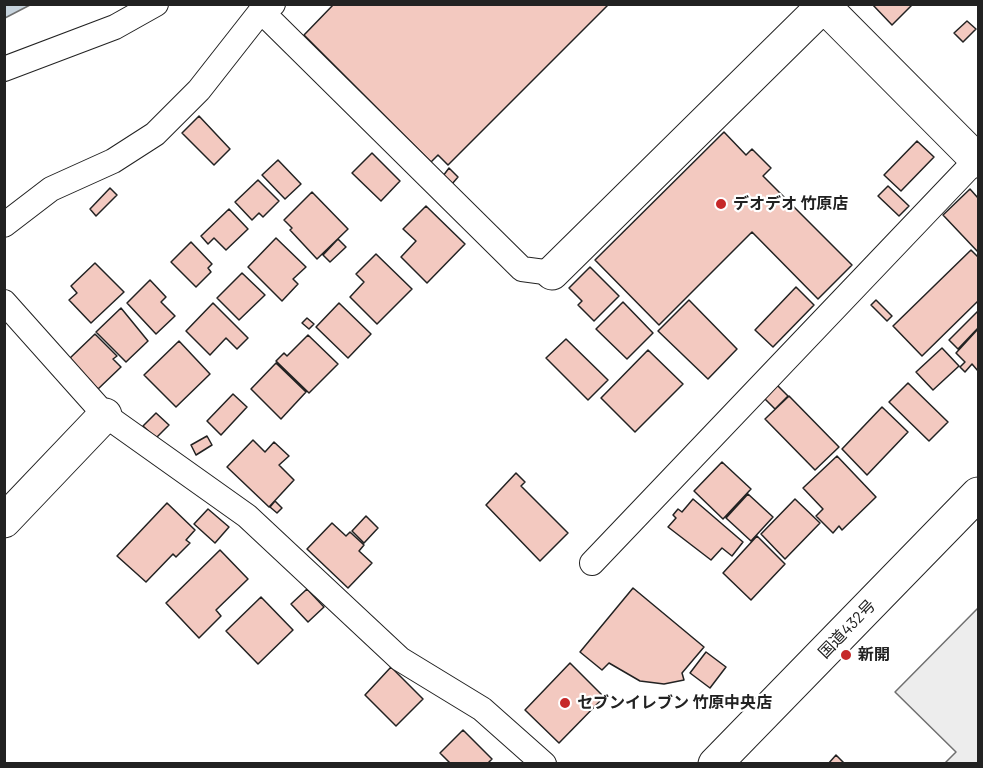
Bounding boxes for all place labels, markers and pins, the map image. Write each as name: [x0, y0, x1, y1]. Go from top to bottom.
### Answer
place label: デオデオ 竹原店: [733, 194, 848, 214]
marker: デオデオ 竹原店: [714, 197, 728, 211]
place label: 新開: [858, 645, 890, 665]
marker: 新開: [839, 648, 853, 662]
place label: セブンイレブン 竹原中央店: [577, 693, 772, 713]
marker: セブンイレブン 竹原中央店: [558, 696, 572, 710]

